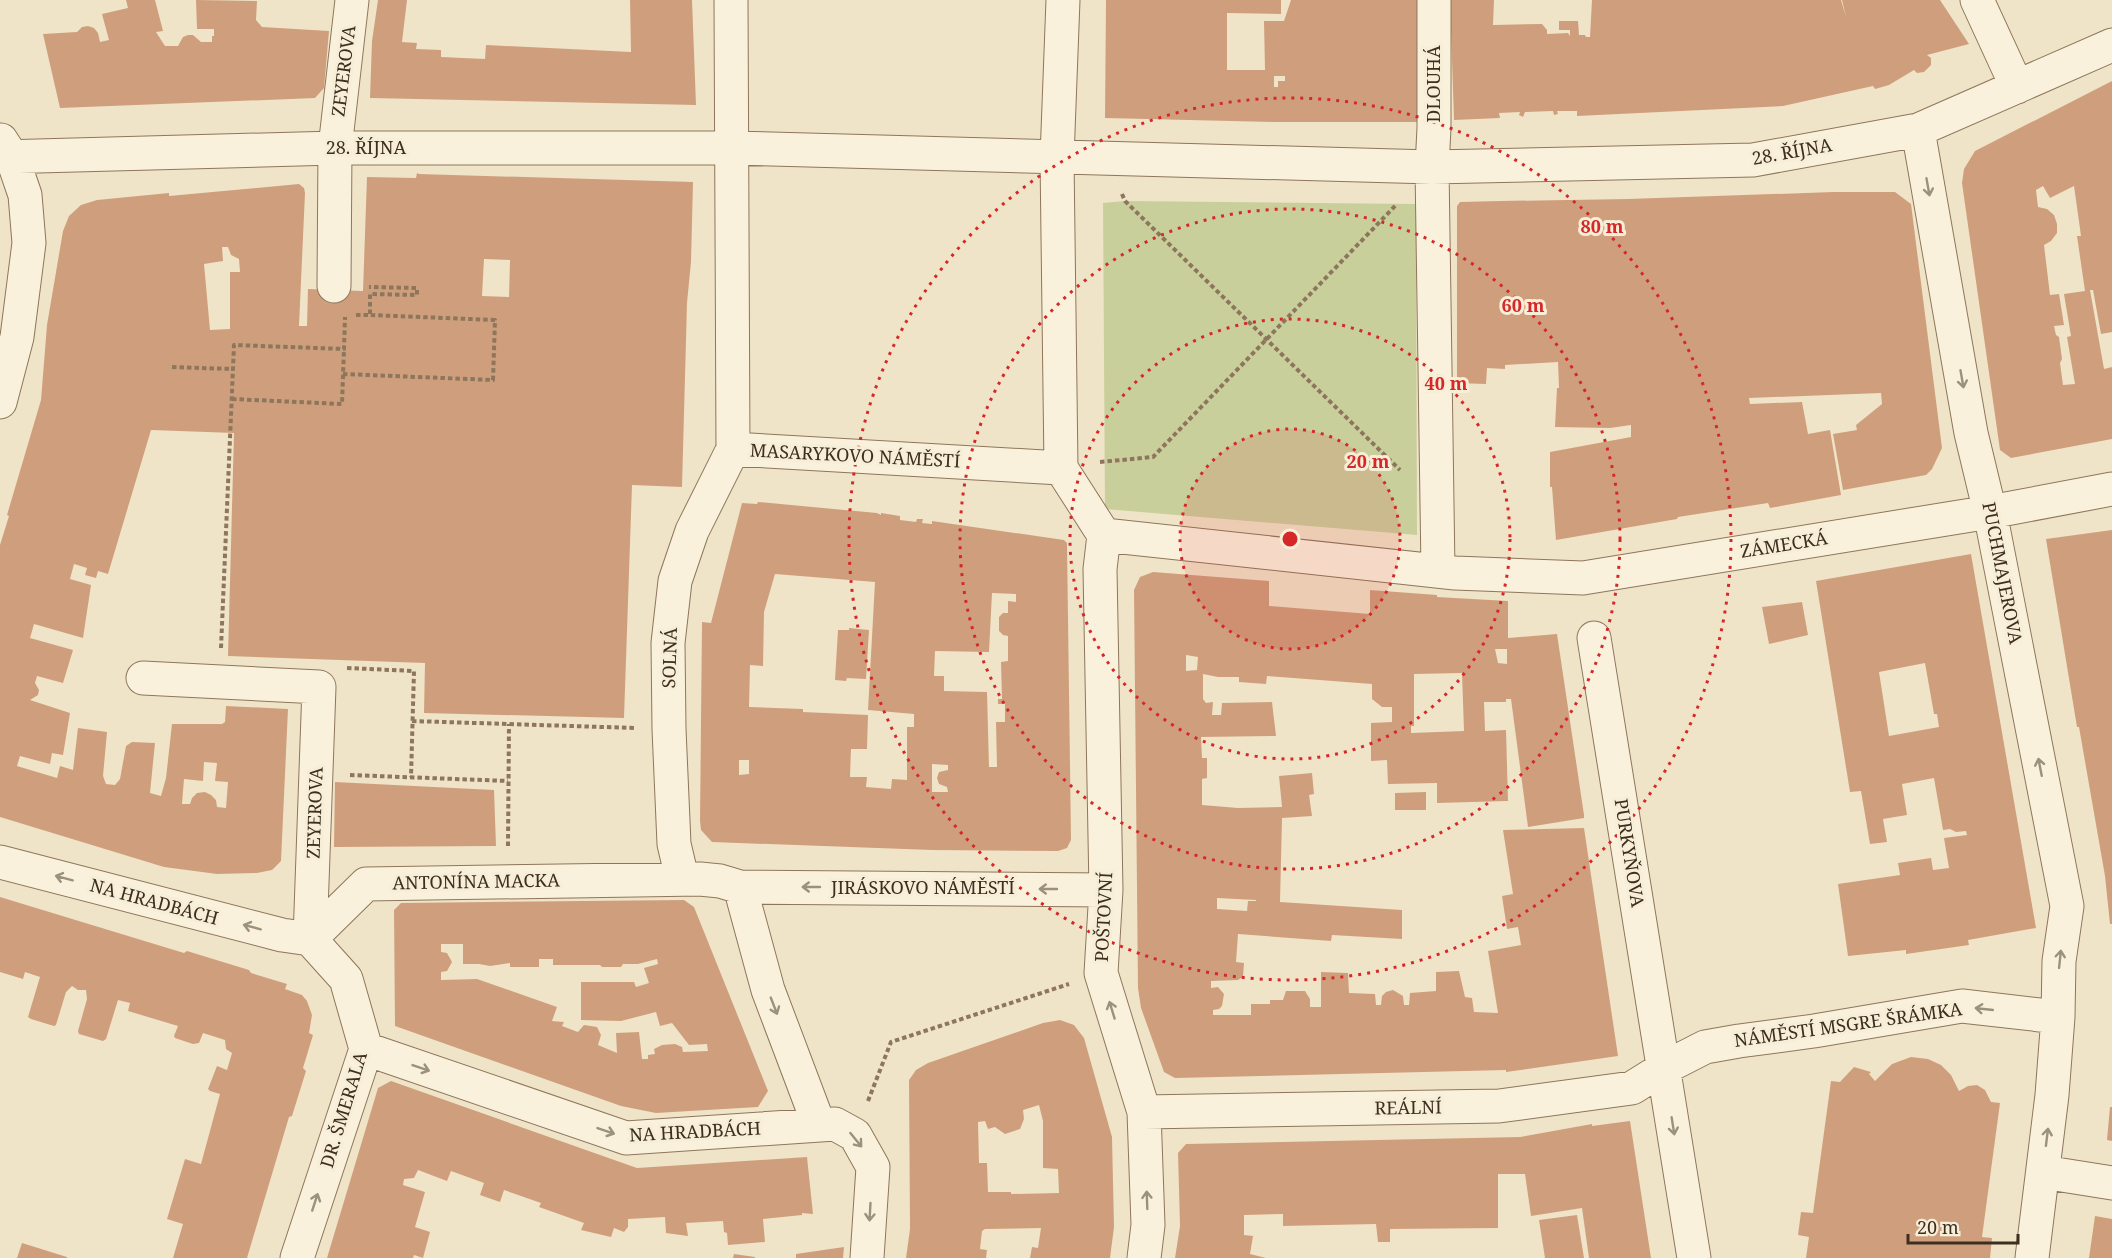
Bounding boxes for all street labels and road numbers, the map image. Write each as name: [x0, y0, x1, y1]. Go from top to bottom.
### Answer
street label: ZEYEROVA: [326, 24, 361, 118]
street label: DLOUHÁ: [1421, 45, 1445, 123]
street label: 28. ŘÍJNA: [1750, 132, 1834, 170]
street label: 28. ŘÍJNA: [326, 135, 407, 159]
street label: MASARYKOVO NÁMĚSTÍ: [749, 437, 961, 473]
street label: PUCHMAJEROVA: [1977, 500, 2029, 646]
street label: ZÁMECKÁ: [1739, 525, 1829, 563]
street label: SOLNÁ: [656, 627, 682, 689]
street label: ZEYEROVA: [300, 766, 328, 859]
street label: PURKYŇOVA: [1610, 797, 1650, 909]
street label: ANTONÍNA MACKA: [392, 868, 560, 894]
street label: POŠTOVNÍ: [1089, 871, 1117, 962]
street label: NA HRADBÁCH: [87, 872, 221, 930]
street label: JIRÁSKOVO NÁMĚSTÍ: [830, 875, 1015, 899]
street label: NÁMĚSTÍ MSGRE ŠRÁMKA: [1732, 996, 1964, 1052]
street label: DR. ŠMERALA: [314, 1048, 372, 1171]
street label: REÁLNÍ: [1374, 1094, 1442, 1120]
street label: NA HRADBÁCH: [628, 1116, 762, 1146]

